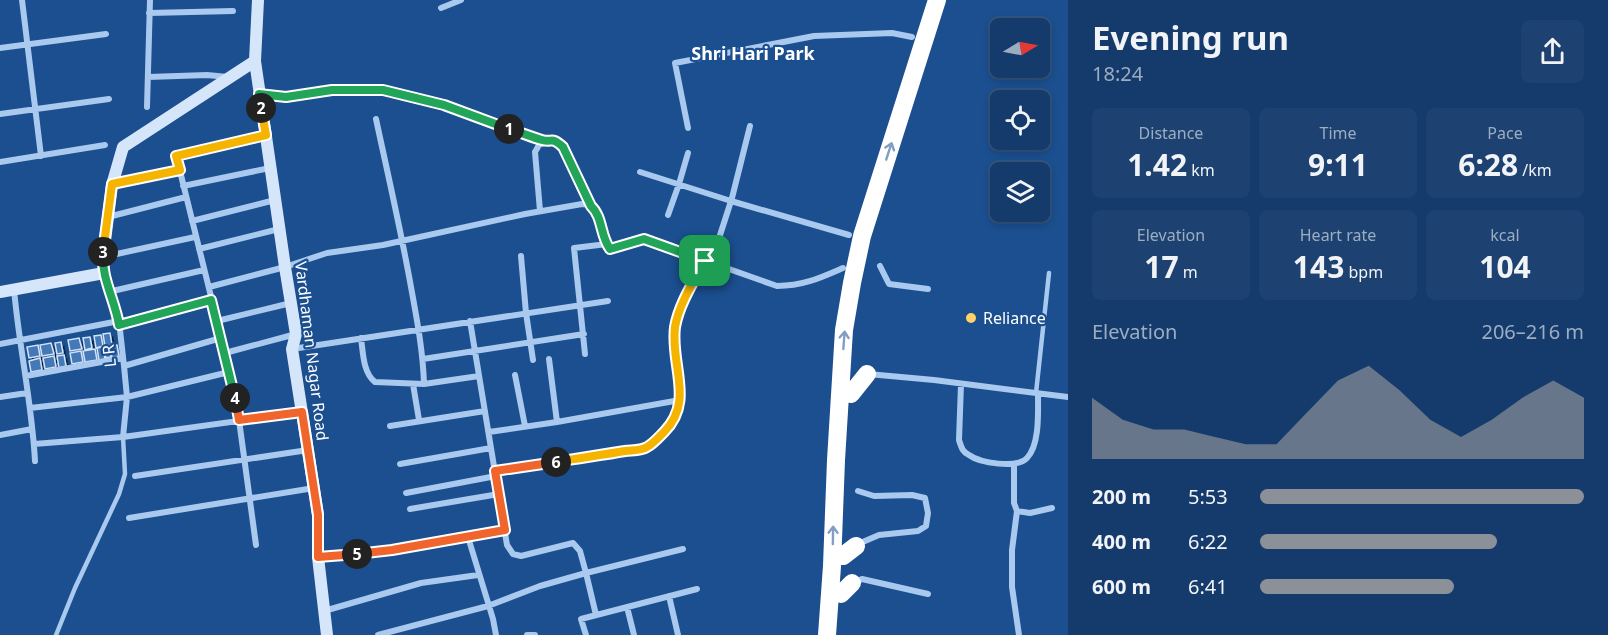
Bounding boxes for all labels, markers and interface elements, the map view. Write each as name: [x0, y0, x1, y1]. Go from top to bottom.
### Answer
text: Evening run: [1092, 15, 1289, 60]
north arrow: [990, 18, 1050, 78]
map controls: [990, 18, 1050, 222]
button: share: [1521, 20, 1584, 83]
district label: Shri Hari Park: [691, 41, 816, 65]
text: 18:24: [1092, 60, 1143, 87]
button: locate: [990, 90, 1050, 150]
pin: 2: [246, 93, 276, 123]
text: 2: [256, 97, 266, 119]
pin: 1: [494, 114, 524, 144]
text: 1: [504, 118, 514, 140]
text: Distance: [1139, 122, 1203, 144]
text: Time: [1319, 122, 1357, 144]
text: Pace: [1487, 122, 1523, 144]
one-way arrow: [884, 142, 895, 161]
text: 1.42: [1127, 144, 1187, 185]
text: 9:11: [1308, 144, 1368, 185]
text: 6:28: [1458, 144, 1518, 185]
text: km: [1187, 159, 1215, 181]
text: /km: [1518, 159, 1552, 181]
button: layers: [990, 162, 1050, 222]
text: Elevation: [1137, 224, 1205, 246]
text: Heart rate: [1300, 224, 1376, 246]
text: kcal: [1490, 224, 1520, 246]
pin: [679, 235, 730, 286]
pin: 3: [88, 237, 118, 267]
text: 3: [98, 241, 108, 263]
icon: arrive: [688, 244, 721, 277]
text: 17: [1144, 246, 1179, 287]
text: 143: [1293, 246, 1344, 287]
text: 104: [1479, 246, 1531, 287]
street label: Vardhaman Nagar Road: [290, 260, 334, 442]
text: m: [1179, 261, 1198, 283]
text: bpm: [1344, 261, 1383, 283]
place label: Reliance: [983, 307, 1046, 329]
marker: Reliance: [964, 311, 978, 325]
text: Elevation: [1092, 318, 1177, 345]
text: 206–216 m: [1481, 318, 1584, 345]
one-way arrow: [838, 331, 849, 350]
street label: L R: [97, 343, 121, 369]
pin: 4: [220, 383, 250, 413]
text: 4: [230, 387, 240, 409]
pin: 6: [541, 447, 571, 477]
text: 6: [551, 451, 561, 473]
text: 200 m: [1092, 483, 1151, 510]
text: 5:53: [1188, 483, 1228, 510]
one-way arrow: [827, 525, 839, 545]
text: 400 m: [1092, 528, 1151, 555]
text: 6:22: [1188, 528, 1228, 555]
pin: 5: [342, 539, 372, 569]
text: 5: [352, 543, 362, 565]
text: 600 m: [1092, 573, 1151, 600]
text: 6:41: [1188, 573, 1228, 600]

